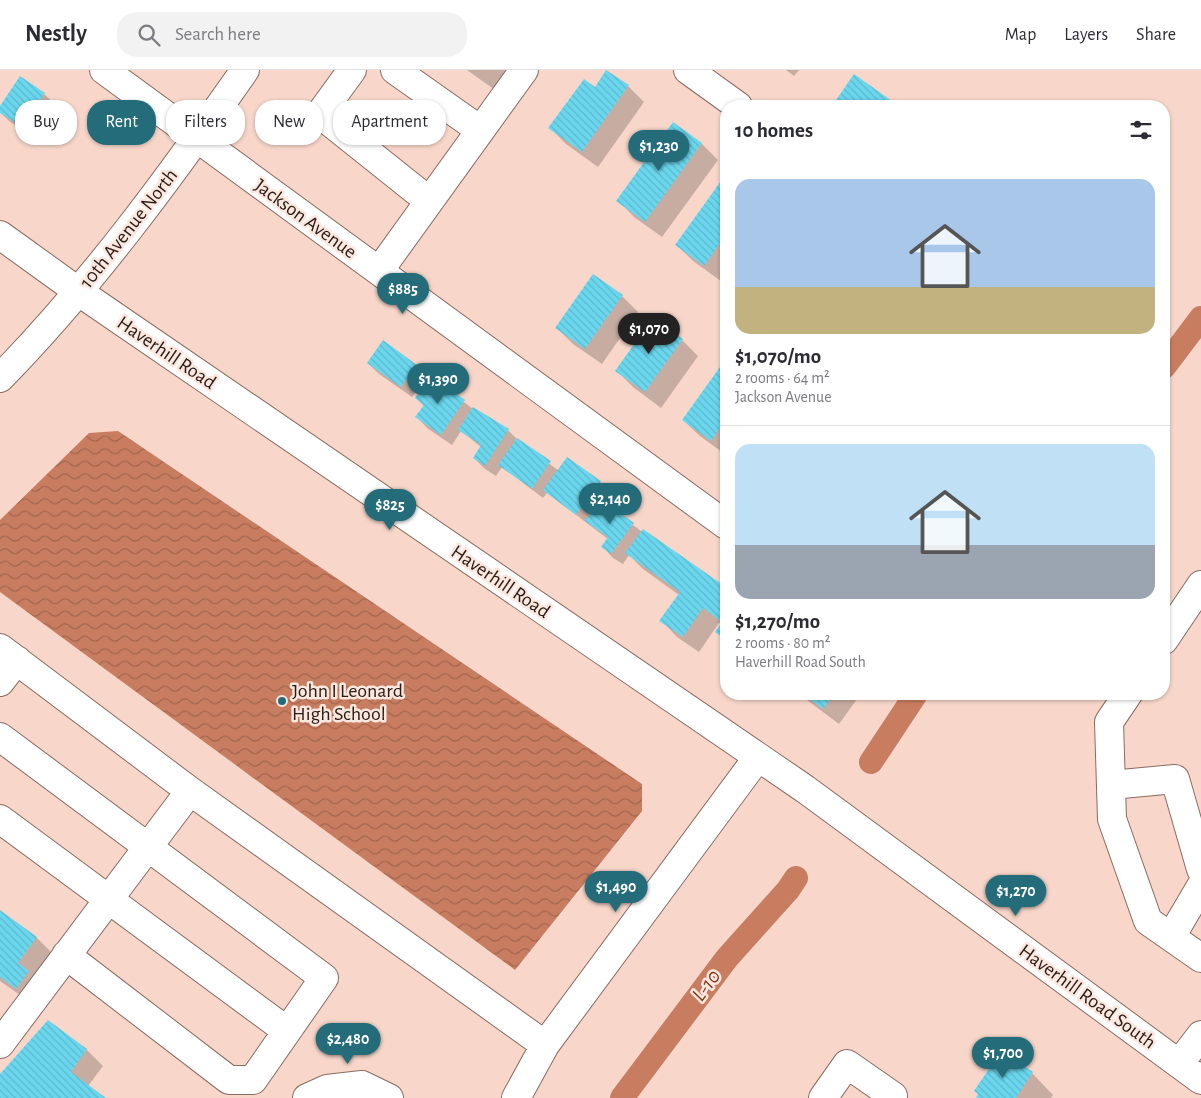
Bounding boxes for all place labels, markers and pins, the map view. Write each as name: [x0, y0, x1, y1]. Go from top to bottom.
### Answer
pin: $1,230: [618, 129, 700, 172]
pin: $885: [373, 272, 433, 315]
pin: $1,070: [608, 312, 690, 355]
pin: $1,390: [397, 362, 479, 405]
pin: $2,140: [569, 482, 651, 525]
pin: $825: [360, 488, 420, 531]
place label: John I Leonard High School: [292, 681, 403, 724]
marker: John I Leonard High School: [276, 695, 288, 707]
pin: $1,490: [575, 870, 657, 913]
pin: $1,270: [975, 874, 1057, 917]
pin: $2,480: [307, 1022, 389, 1065]
pin: $1,700: [962, 1036, 1044, 1079]

